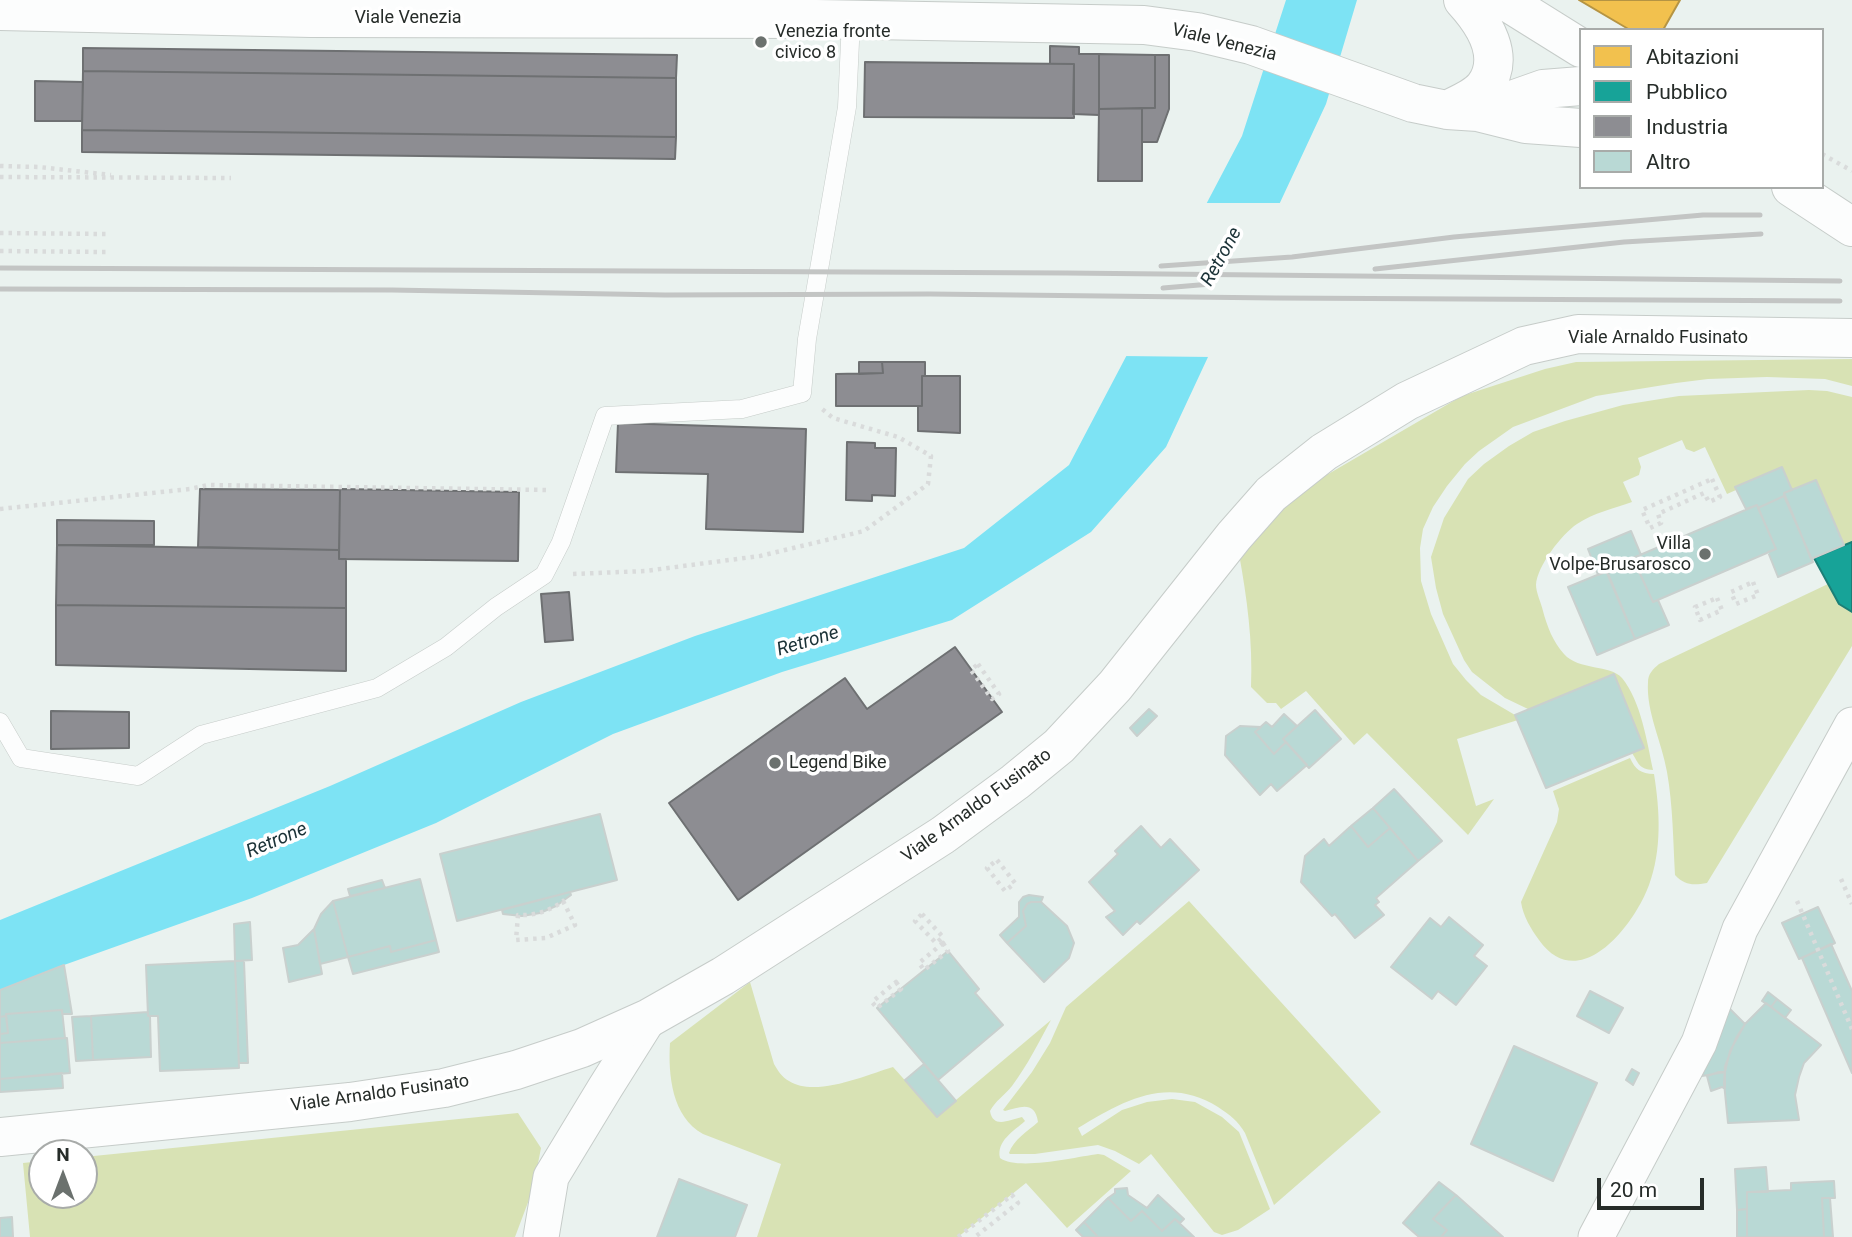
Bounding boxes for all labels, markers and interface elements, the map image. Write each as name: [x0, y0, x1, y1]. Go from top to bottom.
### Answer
street label: Viale Venezia: [354, 7, 462, 29]
street label: Viale Venezia: [1169, 20, 1279, 66]
place label: Venezia fronte civico 8: [775, 21, 890, 64]
legend: [1579, 28, 1824, 189]
marker: Venezia fronte civico 8: [753, 34, 769, 50]
text: Abitazioni: [1646, 45, 1739, 69]
text: Pubblico: [1646, 80, 1728, 104]
text: Industria: [1646, 115, 1728, 139]
text: Altro: [1646, 150, 1691, 174]
water label: Retrone: [1197, 224, 1247, 290]
street label: Viale Arnaldo Fusinato: [1568, 327, 1748, 349]
place label: Villa Volpe-Brusarosco: [1549, 533, 1691, 576]
marker: Villa Volpe-Brusarosco: [1697, 546, 1713, 562]
water label: Retrone: [774, 622, 842, 662]
street label: Viale Arnaldo Fusinato: [898, 744, 1056, 868]
place label: Legend Bike: [789, 752, 887, 774]
marker: Legend Bike: [767, 755, 783, 771]
water label: Retrone: [243, 818, 311, 864]
street label: Viale Arnaldo Fusinato: [289, 1071, 471, 1117]
north arrow: [28, 1139, 98, 1209]
text: N: [56, 1143, 70, 1166]
scale bar: [1600, 1164, 1707, 1208]
text: 20 m: [1610, 1178, 1657, 1202]

